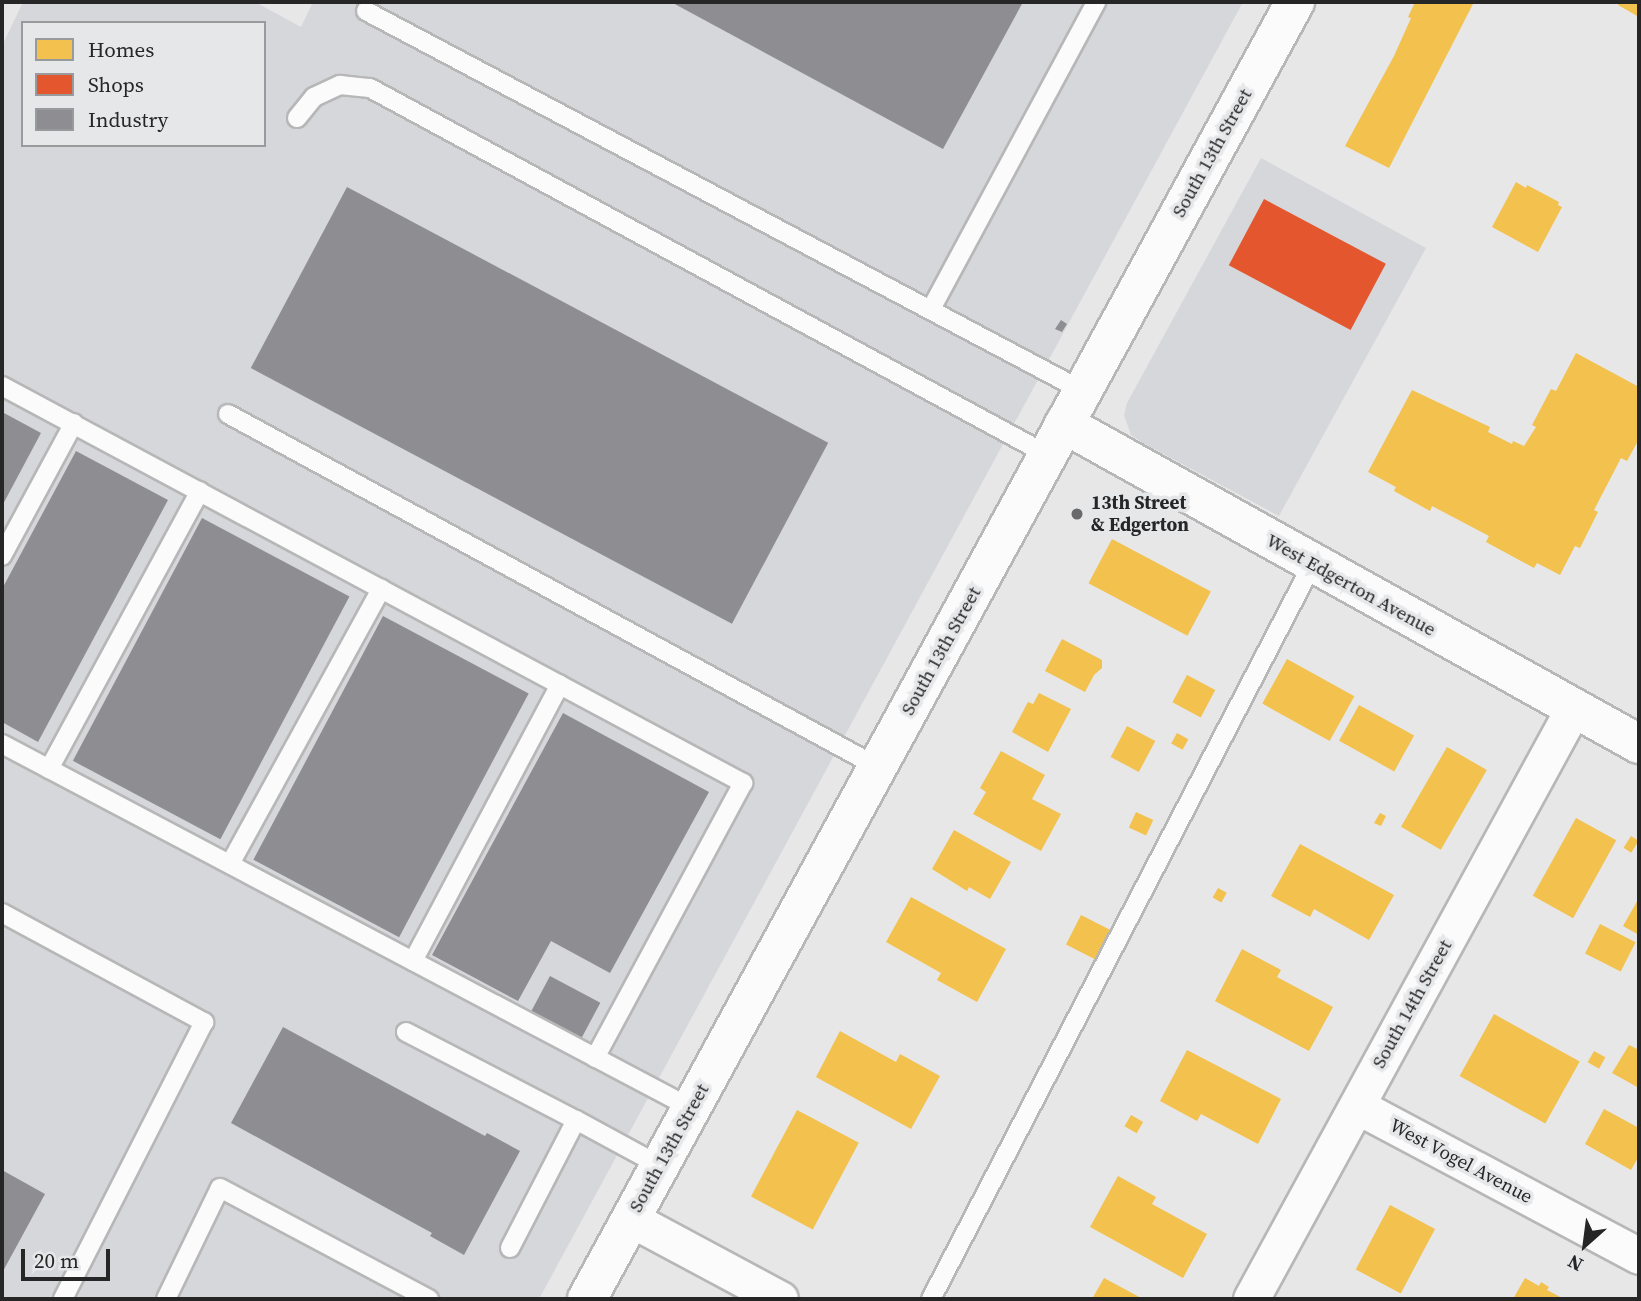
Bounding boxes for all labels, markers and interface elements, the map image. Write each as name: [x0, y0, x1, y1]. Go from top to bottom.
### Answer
legend: [21, 21, 266, 147]
text: Homes: [88, 35, 154, 64]
text: Shops: [88, 70, 144, 99]
street label: South 13th Street: [1167, 85, 1257, 221]
text: Industry: [88, 105, 168, 134]
place label: 13th Street & Edgerton: [1091, 492, 1189, 536]
marker: 13th Street & Edgerton: [1069, 506, 1085, 522]
street label: West Edgerton Avenue: [1262, 529, 1440, 641]
street label: South 13th Street: [896, 583, 986, 719]
street label: South 14th Street: [1367, 936, 1457, 1072]
street label: South 13th Street: [624, 1080, 714, 1216]
street label: West Vogel Avenue: [1385, 1114, 1537, 1208]
north arrow: [1550, 1210, 1620, 1280]
scale bar: [24, 1234, 114, 1278]
text: 20 m: [34, 1246, 79, 1275]
text: N: [1563, 1249, 1587, 1278]

